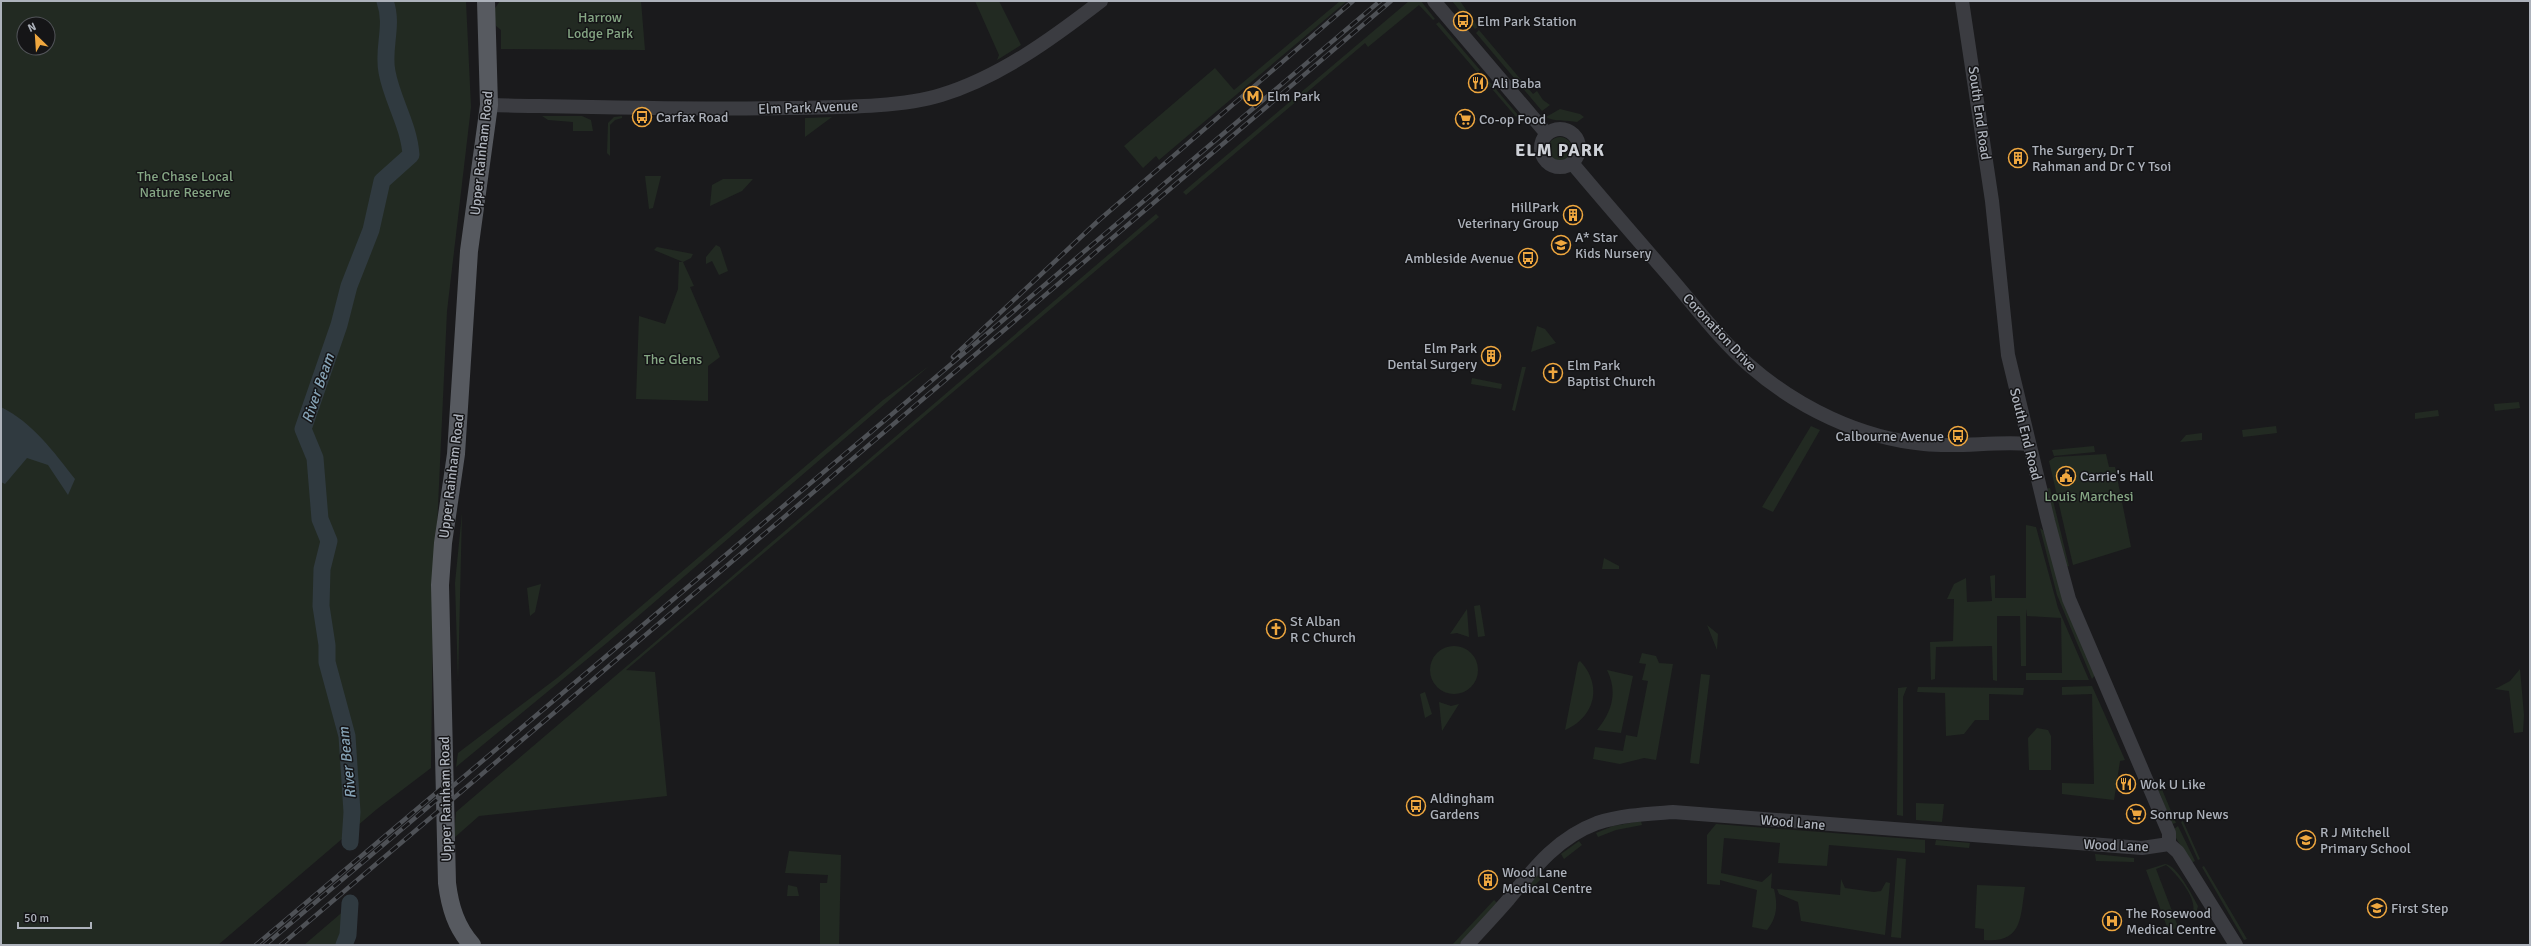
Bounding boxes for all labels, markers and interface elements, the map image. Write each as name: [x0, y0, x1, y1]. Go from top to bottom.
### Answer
park label: Harrow Lodge Park: [567, 9, 633, 42]
bus stop icon: Elm Park Station: [1452, 10, 1474, 32]
place label: Elm Park Station: [1477, 13, 1577, 30]
north arrow: [16, 16, 56, 56]
text: N: [26, 20, 38, 35]
street label: South End Road: [1965, 65, 1994, 161]
restaurant icon: Ali Baba: [1467, 72, 1489, 94]
place label: Ali Baba: [1492, 75, 1541, 92]
metro station icon: Elm Park: [1242, 85, 1264, 107]
place label: Elm Park: [1267, 88, 1320, 105]
street label: Upper Rainham Road: [466, 90, 496, 216]
street label: Elm Park Avenue: [758, 97, 858, 118]
bus stop icon: Carfax Road: [631, 106, 653, 128]
supermarket icon: Co-op Food: [1454, 108, 1476, 130]
place label: Carfax Road: [656, 109, 728, 126]
place label: Co-op Food: [1479, 111, 1546, 128]
district label: ELM PARK: [1515, 139, 1605, 161]
place label: The Surgery, Dr T Rahman and Dr C Y Tsoi: [2032, 142, 2171, 175]
building icon: The Surgery, Dr T Rahman and Dr C Y Tsoi: [2007, 147, 2029, 169]
park label: The Chase Local Nature Reserve: [137, 168, 233, 201]
place label: HillPark Veterinary Group: [1458, 199, 1559, 232]
building icon: HillPark Veterinary Group: [1562, 204, 1584, 226]
place label: A* Star Kids Nursery: [1575, 229, 1652, 262]
school or university icon: A* Star Kids Nursery: [1550, 234, 1572, 256]
bus stop icon: Ambleside Avenue: [1517, 247, 1539, 269]
place label: Ambleside Avenue: [1405, 250, 1514, 267]
street label: Coronation Drive: [1679, 290, 1760, 375]
place label: Elm Park Dental Surgery: [1387, 340, 1477, 373]
building icon: Elm Park Dental Surgery: [1480, 345, 1502, 367]
water label: River Beam: [298, 350, 339, 425]
park label: The Glens: [644, 351, 702, 368]
place label: Elm Park Baptist Church: [1567, 357, 1656, 390]
church icon: Elm Park Baptist Church: [1542, 362, 1564, 384]
street label: South End Road: [2006, 386, 2045, 482]
street label: Upper Rainham Road: [435, 413, 468, 539]
bus stop icon: Calbourne Avenue: [1947, 425, 1969, 447]
place label: Calbourne Avenue: [1835, 428, 1944, 445]
public building icon: Carrie's Hall: [2055, 465, 2077, 487]
place label: Carrie's Hall: [2080, 468, 2154, 485]
park label: Louis Marchesi: [2044, 488, 2134, 505]
place label: St Alban R C Church: [1290, 613, 1356, 646]
church icon: St Alban R C Church: [1265, 618, 1287, 640]
water label: River Beam: [334, 725, 360, 800]
street label: Upper Rainham Road: [436, 736, 455, 862]
restaurant icon: Wok U Like: [2115, 773, 2137, 795]
place label: Wok U Like: [2140, 776, 2206, 793]
place label: Aldingham Gardens: [1430, 790, 1495, 823]
bus stop icon: Aldingham Gardens: [1405, 795, 1427, 817]
supermarket icon: Sonrup News: [2125, 803, 2147, 825]
place label: Sonrup News: [2150, 806, 2229, 823]
street label: Wood Lane: [1760, 811, 1826, 834]
place label: R J Mitchell Primary School: [2320, 824, 2411, 857]
school or university icon: R J Mitchell Primary School: [2295, 829, 2317, 851]
street label: Wood Lane: [2083, 836, 2149, 855]
place label: Wood Lane Medical Centre: [1502, 864, 1592, 897]
building icon: Wood Lane Medical Centre: [1477, 869, 1499, 891]
school or university icon: First Step: [2366, 897, 2388, 919]
place label: First Step: [2391, 900, 2448, 917]
scale bar: [18, 904, 91, 930]
place label: The Rosewood Medical Centre: [2126, 905, 2216, 938]
hospital icon: The Rosewood Medical Centre: [2101, 910, 2123, 932]
text: 50 m: [24, 911, 49, 926]

